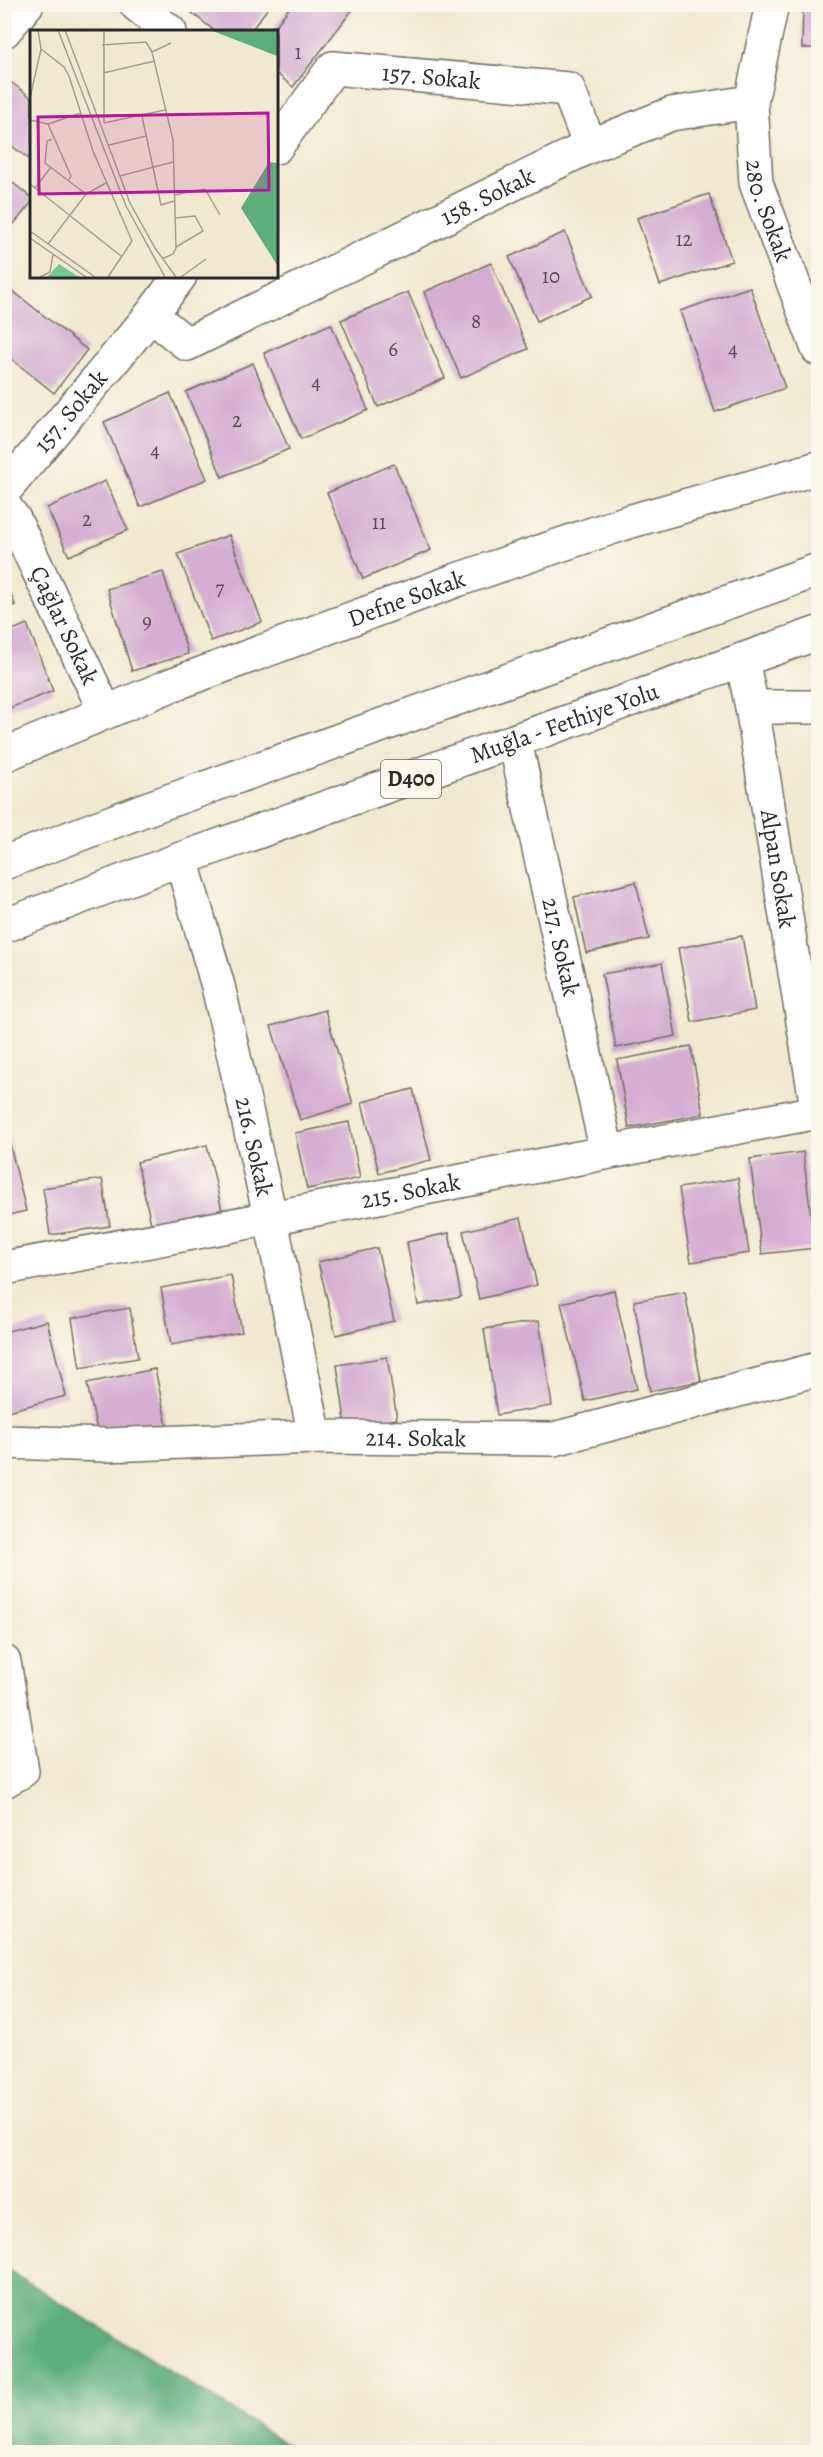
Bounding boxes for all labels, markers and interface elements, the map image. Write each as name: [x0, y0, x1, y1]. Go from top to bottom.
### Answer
inset map: [30, 30, 278, 278]
house number: 1: [294, 38, 302, 66]
street label: 157. Sokak: [380, 56, 482, 97]
street label: 280. Sokak: [739, 159, 800, 266]
street label: 158. Sokak: [435, 160, 540, 233]
house number: 12: [675, 225, 693, 253]
house number: 10: [542, 262, 560, 290]
house number: 8: [471, 307, 481, 335]
house number: 6: [388, 335, 398, 363]
house number: 4: [728, 335, 738, 363]
street label: 157. Sokak: [27, 363, 115, 459]
house number: 4: [311, 368, 321, 396]
house number: 2: [232, 406, 242, 434]
house number: 4: [150, 436, 160, 464]
house number: 2: [82, 505, 92, 533]
house number: 11: [372, 508, 386, 536]
street label: Çağlar Sokak: [22, 561, 106, 690]
street label: Defne Sokak: [343, 562, 470, 635]
house number: 7: [216, 574, 225, 602]
house number: 9: [142, 607, 152, 635]
street label: Muğla - Fethiye Yolu: [466, 675, 663, 771]
road number: D400: [381, 760, 441, 798]
street label: Alpan Sokak: [753, 806, 804, 931]
street label: 217. Sokak: [534, 895, 588, 999]
street label: 216. Sokak: [228, 1094, 281, 1200]
street label: 215. Sokak: [358, 1166, 463, 1216]
street label: 214. Sokak: [365, 1421, 466, 1454]

